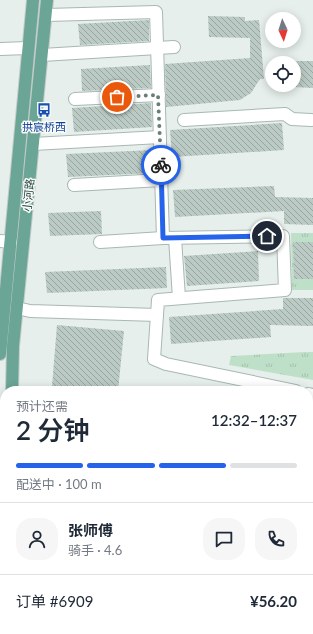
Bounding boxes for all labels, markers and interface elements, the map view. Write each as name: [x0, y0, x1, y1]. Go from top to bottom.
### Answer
north arrow: [265, 12, 301, 48]
map controls: [265, 12, 301, 92]
button: locate: [265, 56, 301, 92]
pin: [100, 80, 134, 114]
icon: bag: [106, 86, 128, 108]
bus stop icon: 拱宸桥西: [36, 102, 52, 118]
place label: 拱宸桥西: [22, 120, 66, 133]
courier: [141, 145, 181, 185]
icon: bike: [150, 154, 172, 176]
street label: 小河路: [20, 178, 36, 212]
pin: [250, 219, 284, 253]
icon: home: [256, 225, 278, 247]
text: 预计还需: [16, 398, 68, 414]
text: 12:32–12:37: [211, 411, 297, 429]
text: 2 分钟: [16, 414, 90, 446]
text: 配送中 · 100 m: [16, 476, 102, 492]
button: person: [16, 518, 58, 560]
button: chat: [203, 518, 245, 560]
button: phone: [255, 518, 297, 560]
text: 张师傅: [68, 521, 113, 539]
text: 骑手 · 4.6: [68, 542, 122, 558]
text: 订单 #6909: [16, 592, 93, 610]
text: ¥56.20: [250, 592, 297, 610]

